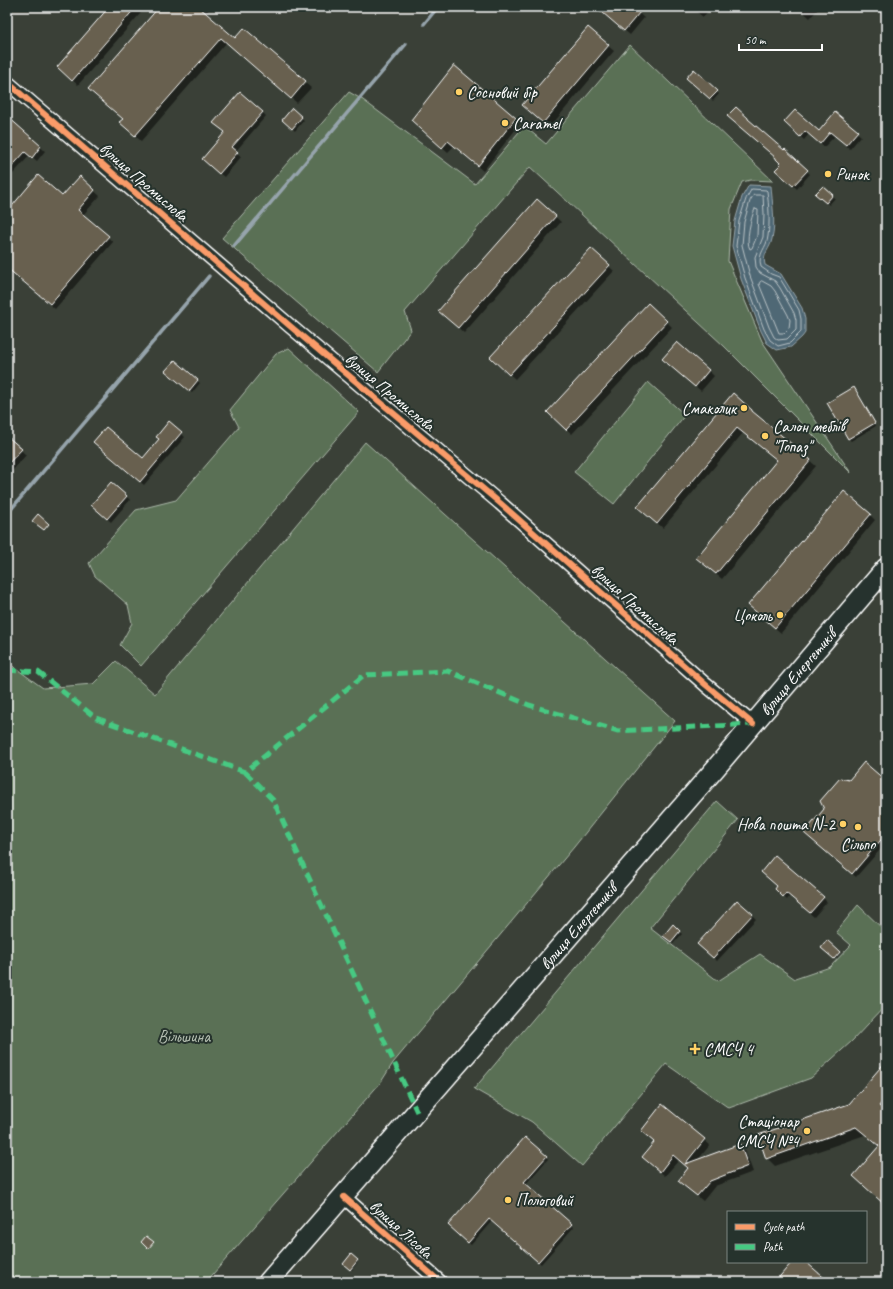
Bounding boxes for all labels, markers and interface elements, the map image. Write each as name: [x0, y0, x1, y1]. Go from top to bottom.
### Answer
scale bar: [739, 26, 822, 52]
text: 50 m: [745, 32, 767, 48]
place label: Сосновий бір: [467, 82, 539, 103]
marker: Сосновий бір: [454, 87, 464, 97]
place label: Caramel: [513, 113, 563, 134]
marker: Caramel: [500, 118, 510, 128]
street label: вулиця Промислова: [95, 138, 194, 227]
place label: Ринок: [836, 164, 870, 185]
marker: Ринок: [823, 169, 833, 179]
street label: вулиця Промислова: [341, 348, 440, 437]
place label: Смаколик: [682, 398, 738, 419]
marker: Смаколик: [739, 403, 749, 413]
place label: Салон меблів "Топаз": [773, 416, 849, 458]
marker: Салон меблів "Топаз": [760, 431, 770, 441]
street label: вулиця Промислова: [587, 559, 684, 650]
place label: Цоколь: [733, 605, 774, 626]
marker: Цоколь: [775, 610, 785, 620]
street label: вулиця Енергетиків: [755, 621, 843, 720]
place label: Нова пошта N-2: [737, 814, 836, 835]
marker: Нова пошта N-2: [838, 819, 848, 829]
marker: Сільпо: [853, 822, 863, 832]
place label: Сільпо: [841, 834, 876, 855]
street label: вулиця Енергетиків: [535, 876, 624, 974]
park label: Вільшина: [158, 1026, 211, 1047]
place label: СМСЧ 4: [704, 1039, 755, 1060]
marker: СМСЧ 4: [689, 1043, 701, 1055]
place label: Стаціонар СМСЧ №4: [736, 1111, 801, 1152]
marker: Стаціонар СМСЧ №4: [802, 1126, 812, 1136]
place label: Пологовий: [516, 1190, 574, 1211]
street label: вулиця Лісова: [365, 1195, 438, 1263]
marker: Пологовий: [503, 1195, 513, 1205]
legend: [727, 1211, 867, 1263]
text: Cycle path: [763, 1219, 805, 1235]
text: Path: [763, 1239, 783, 1255]

